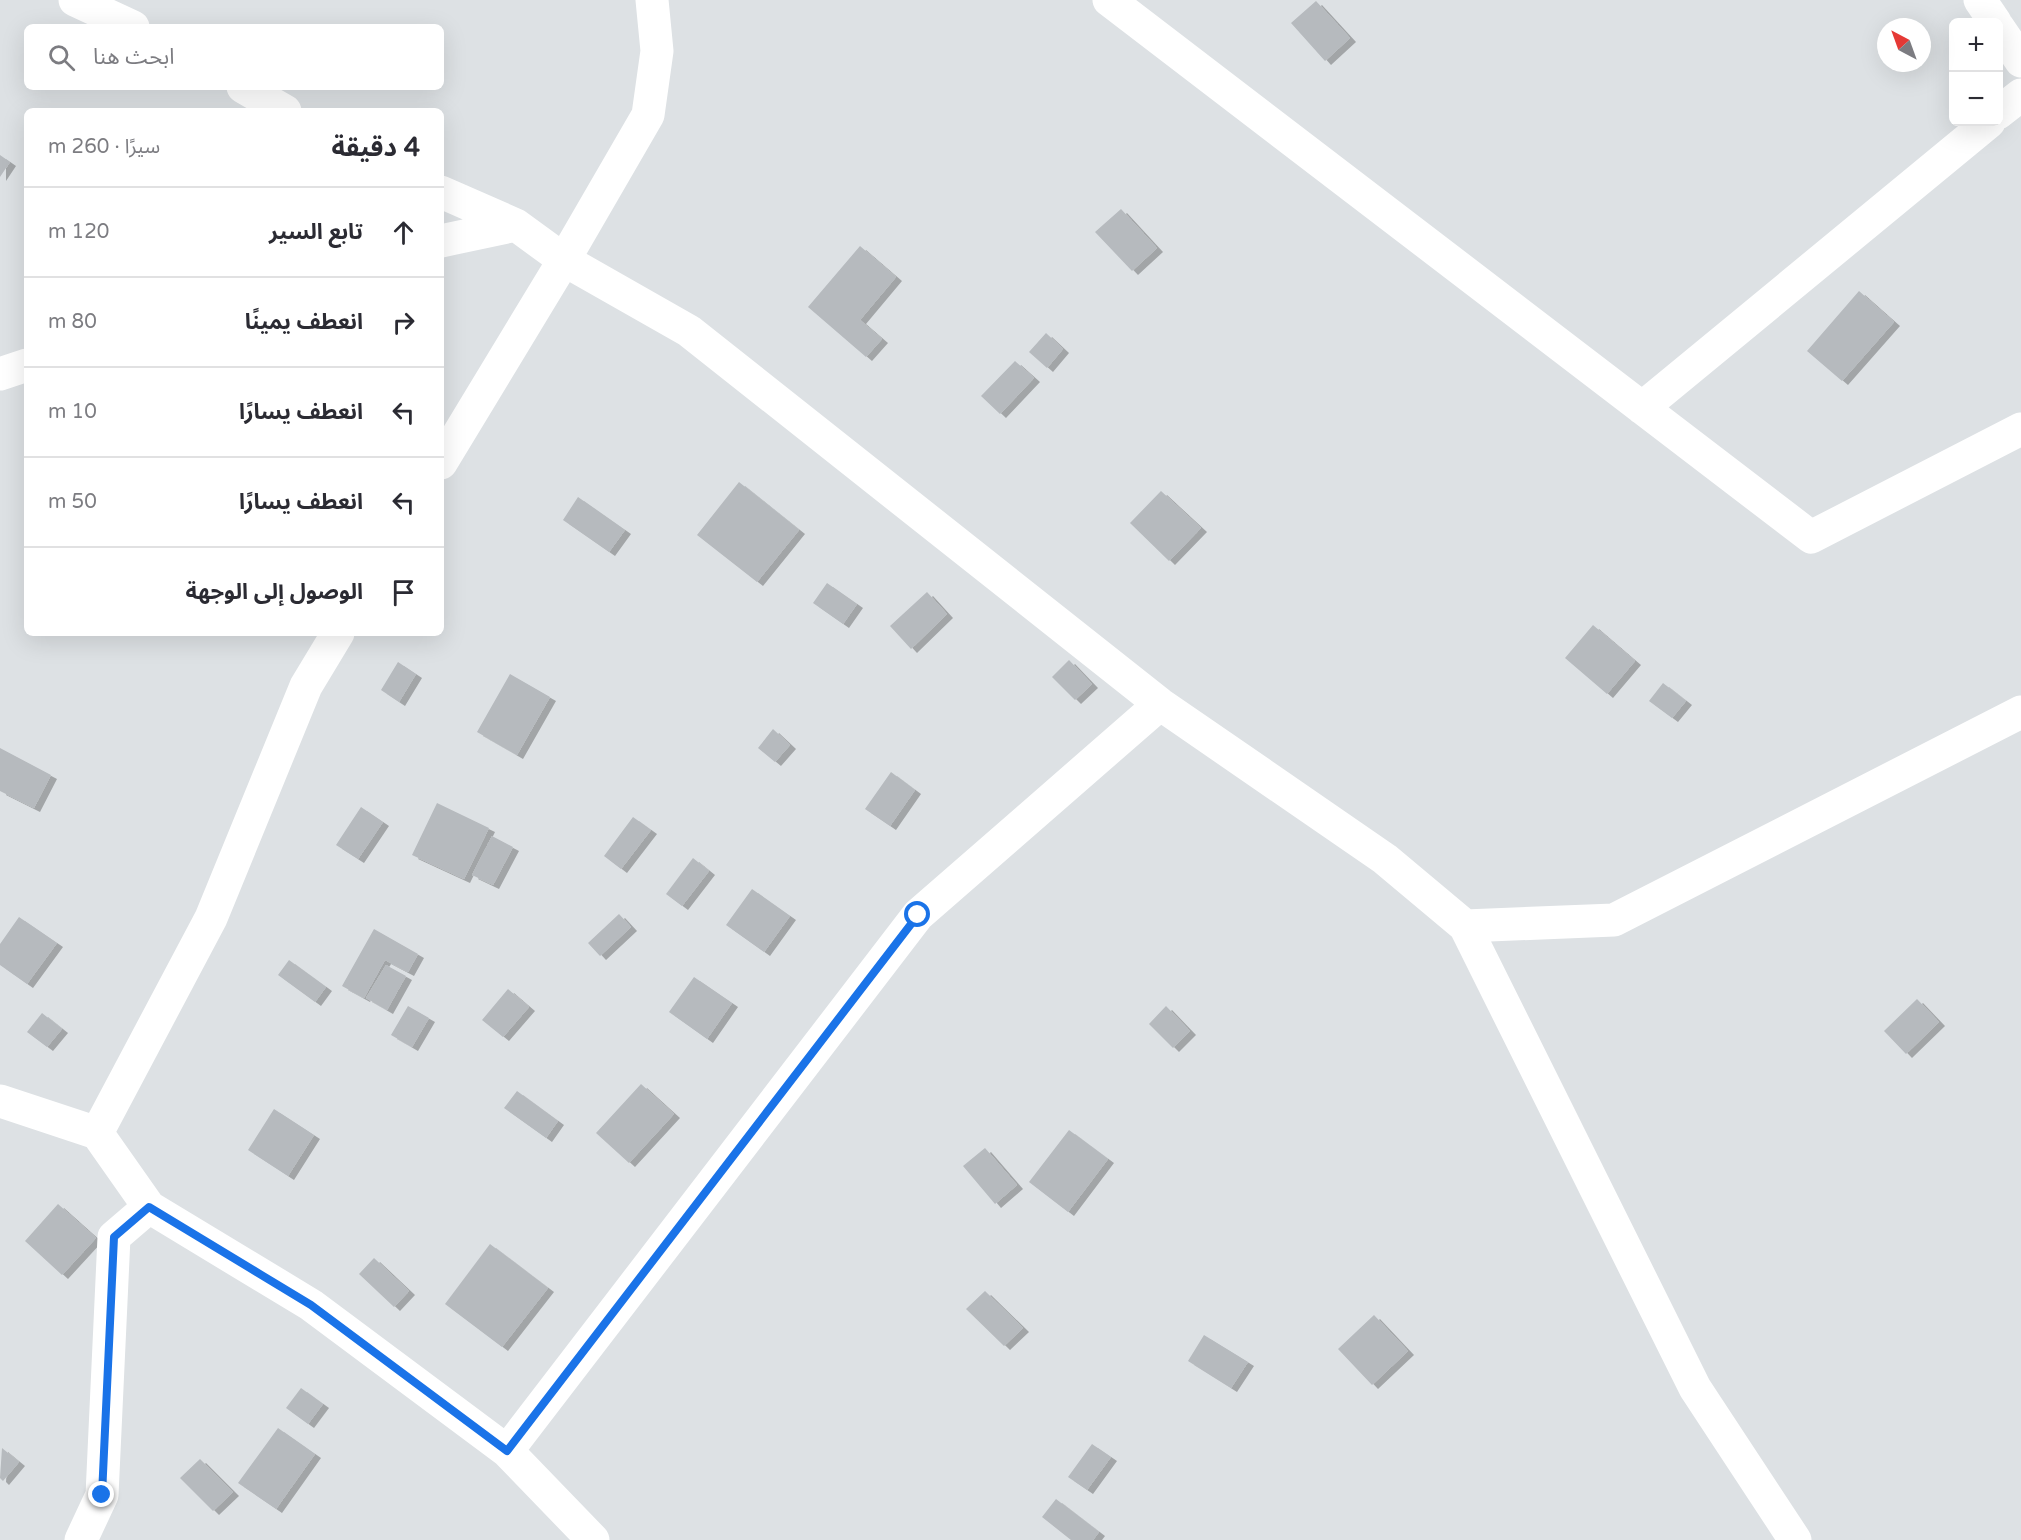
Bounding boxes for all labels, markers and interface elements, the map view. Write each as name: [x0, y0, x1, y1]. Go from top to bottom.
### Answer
north arrow: [1877, 18, 1931, 72]
map controls: [1949, 18, 2003, 126]
button: +: [1949, 18, 2003, 72]
search box: [24, 24, 444, 90]
icon: search: [45, 41, 78, 74]
text: ابحث هنا: [93, 44, 175, 70]
button: −: [1949, 72, 2003, 126]
text: 4 دقيقة: [331, 132, 420, 163]
text: سيرًا · 260 m: [48, 135, 160, 159]
icon: ahead: [387, 216, 420, 249]
text: تابع السير: [269, 219, 363, 245]
text: 120 m: [48, 220, 109, 244]
icon: right: [387, 306, 420, 339]
text: انعطف يمينًا: [245, 309, 363, 335]
text: 80 m: [48, 310, 97, 334]
icon: left: [387, 396, 420, 429]
text: انعطف يسارًا: [239, 399, 363, 425]
text: 10 m: [48, 400, 97, 424]
icon: left: [387, 486, 420, 519]
text: انعطف يسارًا: [239, 489, 363, 515]
text: 50 m: [48, 490, 97, 514]
icon: arrive: [387, 576, 420, 609]
text: الوصول إلى الوجهة: [185, 579, 363, 605]
route start: [904, 901, 930, 927]
route end: [88, 1481, 114, 1507]

